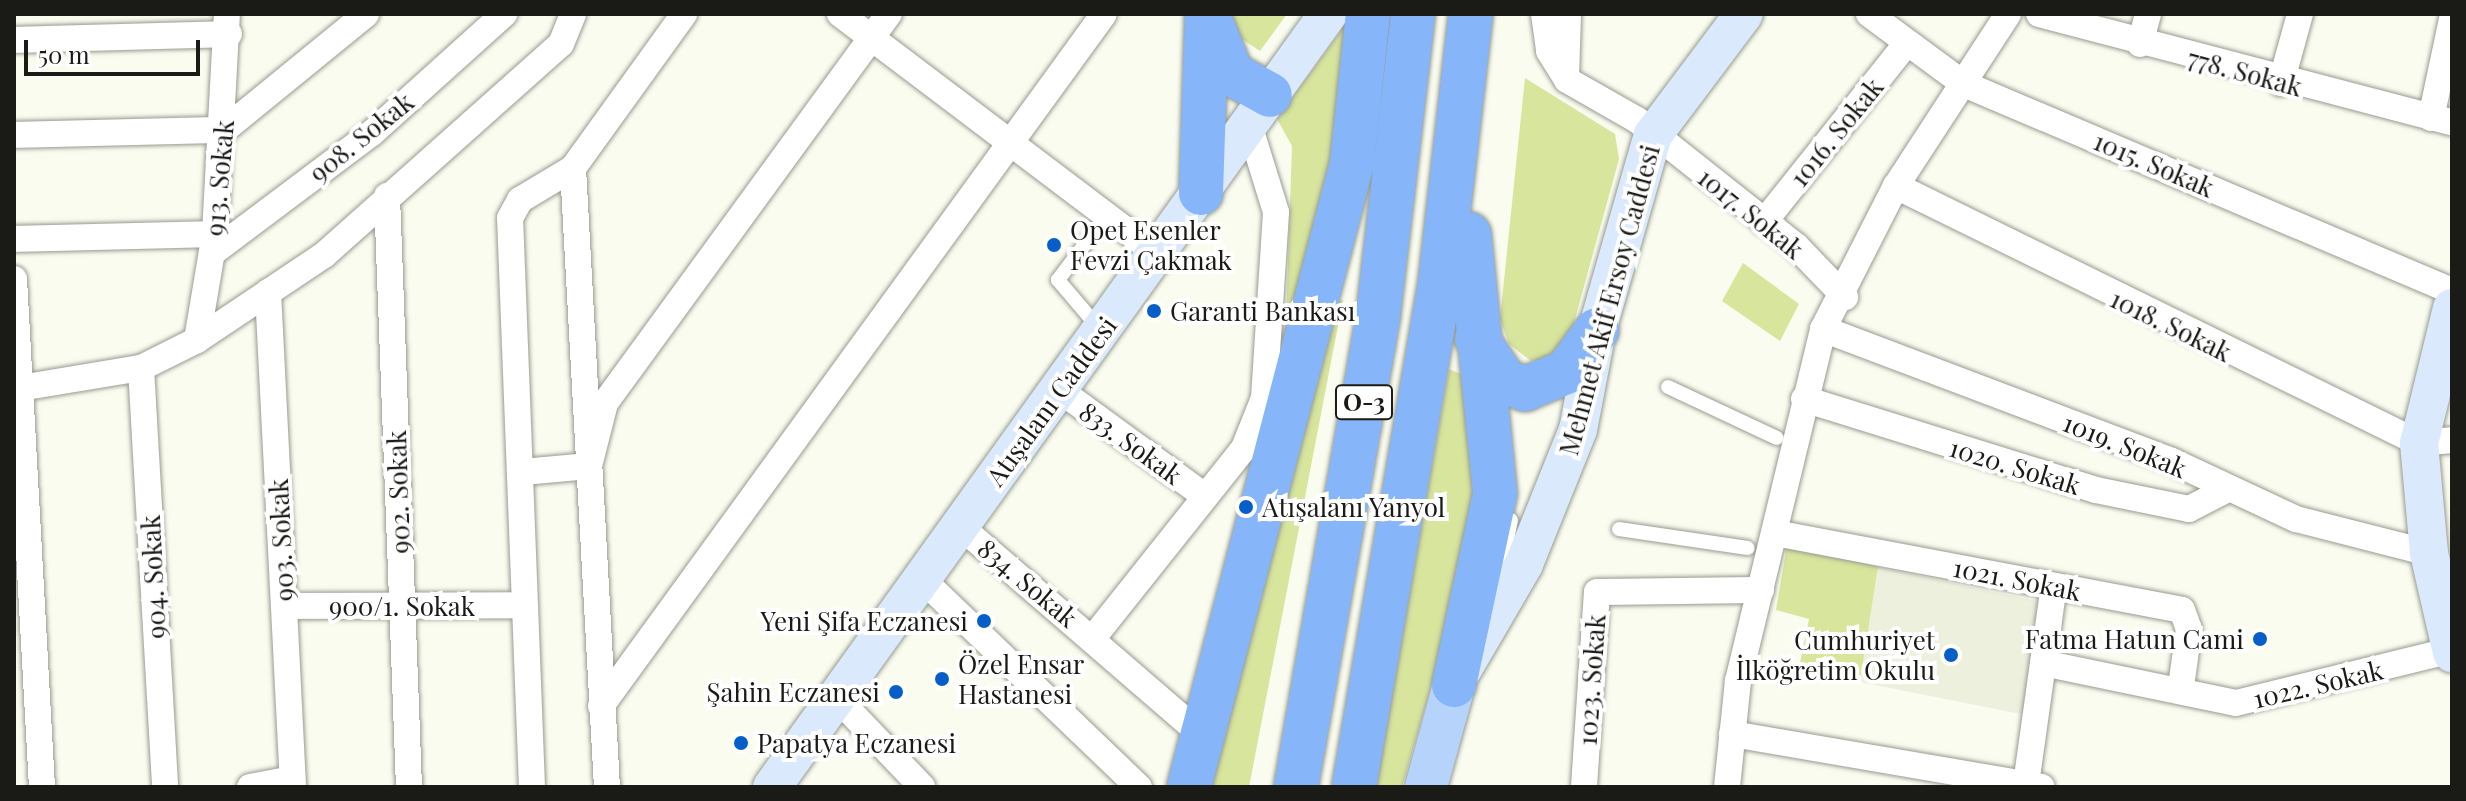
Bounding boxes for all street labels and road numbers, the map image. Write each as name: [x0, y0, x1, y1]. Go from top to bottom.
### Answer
street label: 778. Sokak: [2184, 42, 2306, 102]
street label: 1016. Sokak: [1783, 71, 1889, 193]
street label: 908. Sokak: [303, 86, 419, 188]
street label: 913. Sokak: [198, 119, 240, 237]
street label: 1015. Sokak: [2089, 125, 2219, 203]
street label: Mehmet Akif Ersoy Caddesi: [1552, 140, 1666, 460]
street label: 1017. Sokak: [1692, 161, 1810, 265]
street label: 1018. Sokak: [2105, 282, 2237, 368]
street label: Atışalanı Caddesi: [979, 310, 1123, 492]
road number: O-3: [1334, 382, 1394, 422]
street label: 833. Sokak: [1074, 395, 1188, 491]
street label: 1019. Sokak: [2059, 406, 2191, 484]
street label: 902. Sokak: [380, 430, 416, 554]
street label: 1020. Sokak: [1946, 431, 2084, 501]
street label: 903. Sokak: [262, 478, 300, 602]
street label: 904. Sokak: [134, 514, 172, 640]
street label: 834. Sokak: [972, 532, 1084, 634]
street label: 1021. Sokak: [1950, 551, 2084, 607]
street label: 900/1. Sokak: [329, 590, 475, 622]
street label: 1023. Sokak: [1571, 613, 1611, 747]
street label: 1022. Sokak: [2250, 654, 2386, 714]

